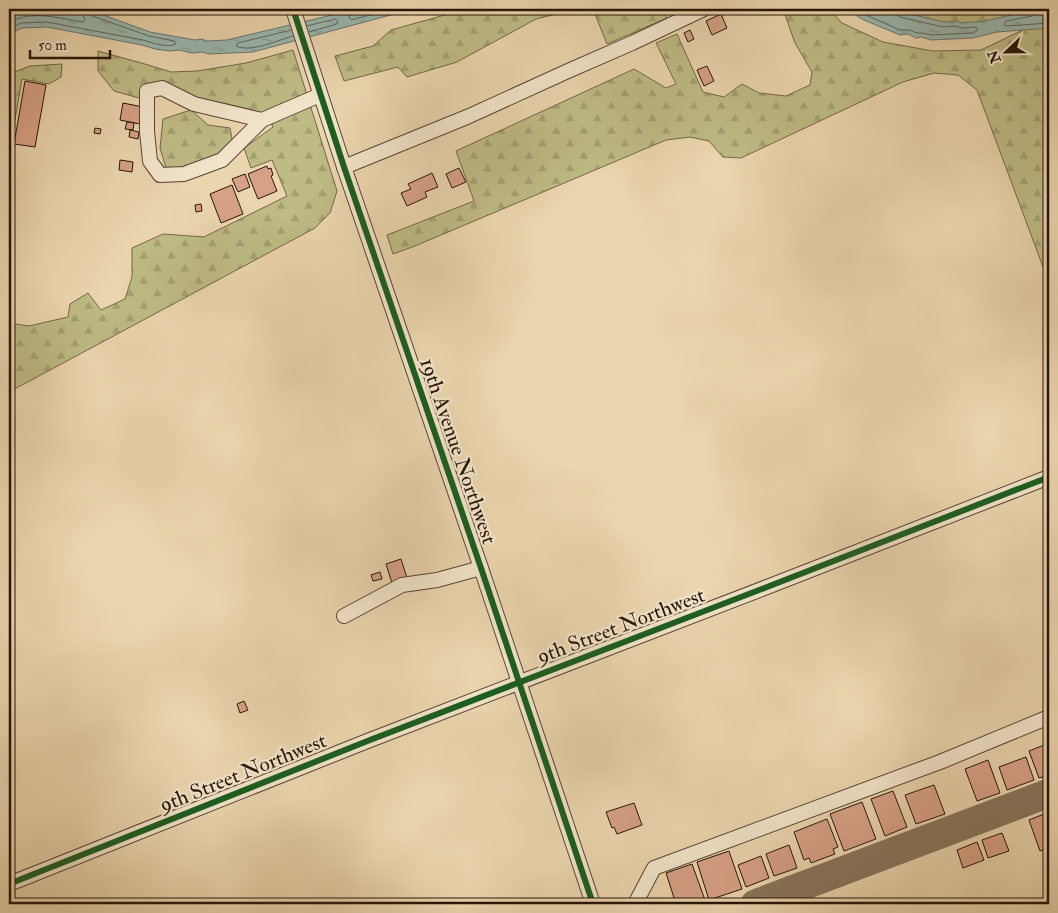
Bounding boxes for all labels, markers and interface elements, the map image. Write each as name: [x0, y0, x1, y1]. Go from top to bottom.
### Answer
scale bar: [30, 28, 110, 60]
north arrow: [980, 28, 1030, 78]
text: 50 m: [38, 36, 67, 55]
text: N: [984, 47, 1005, 67]
street label: 19th Avenue Northwest: [413, 354, 503, 548]
street label: 9th Street Northwest: [531, 582, 709, 671]
street label: 9th Street Northwest: [154, 727, 330, 820]

